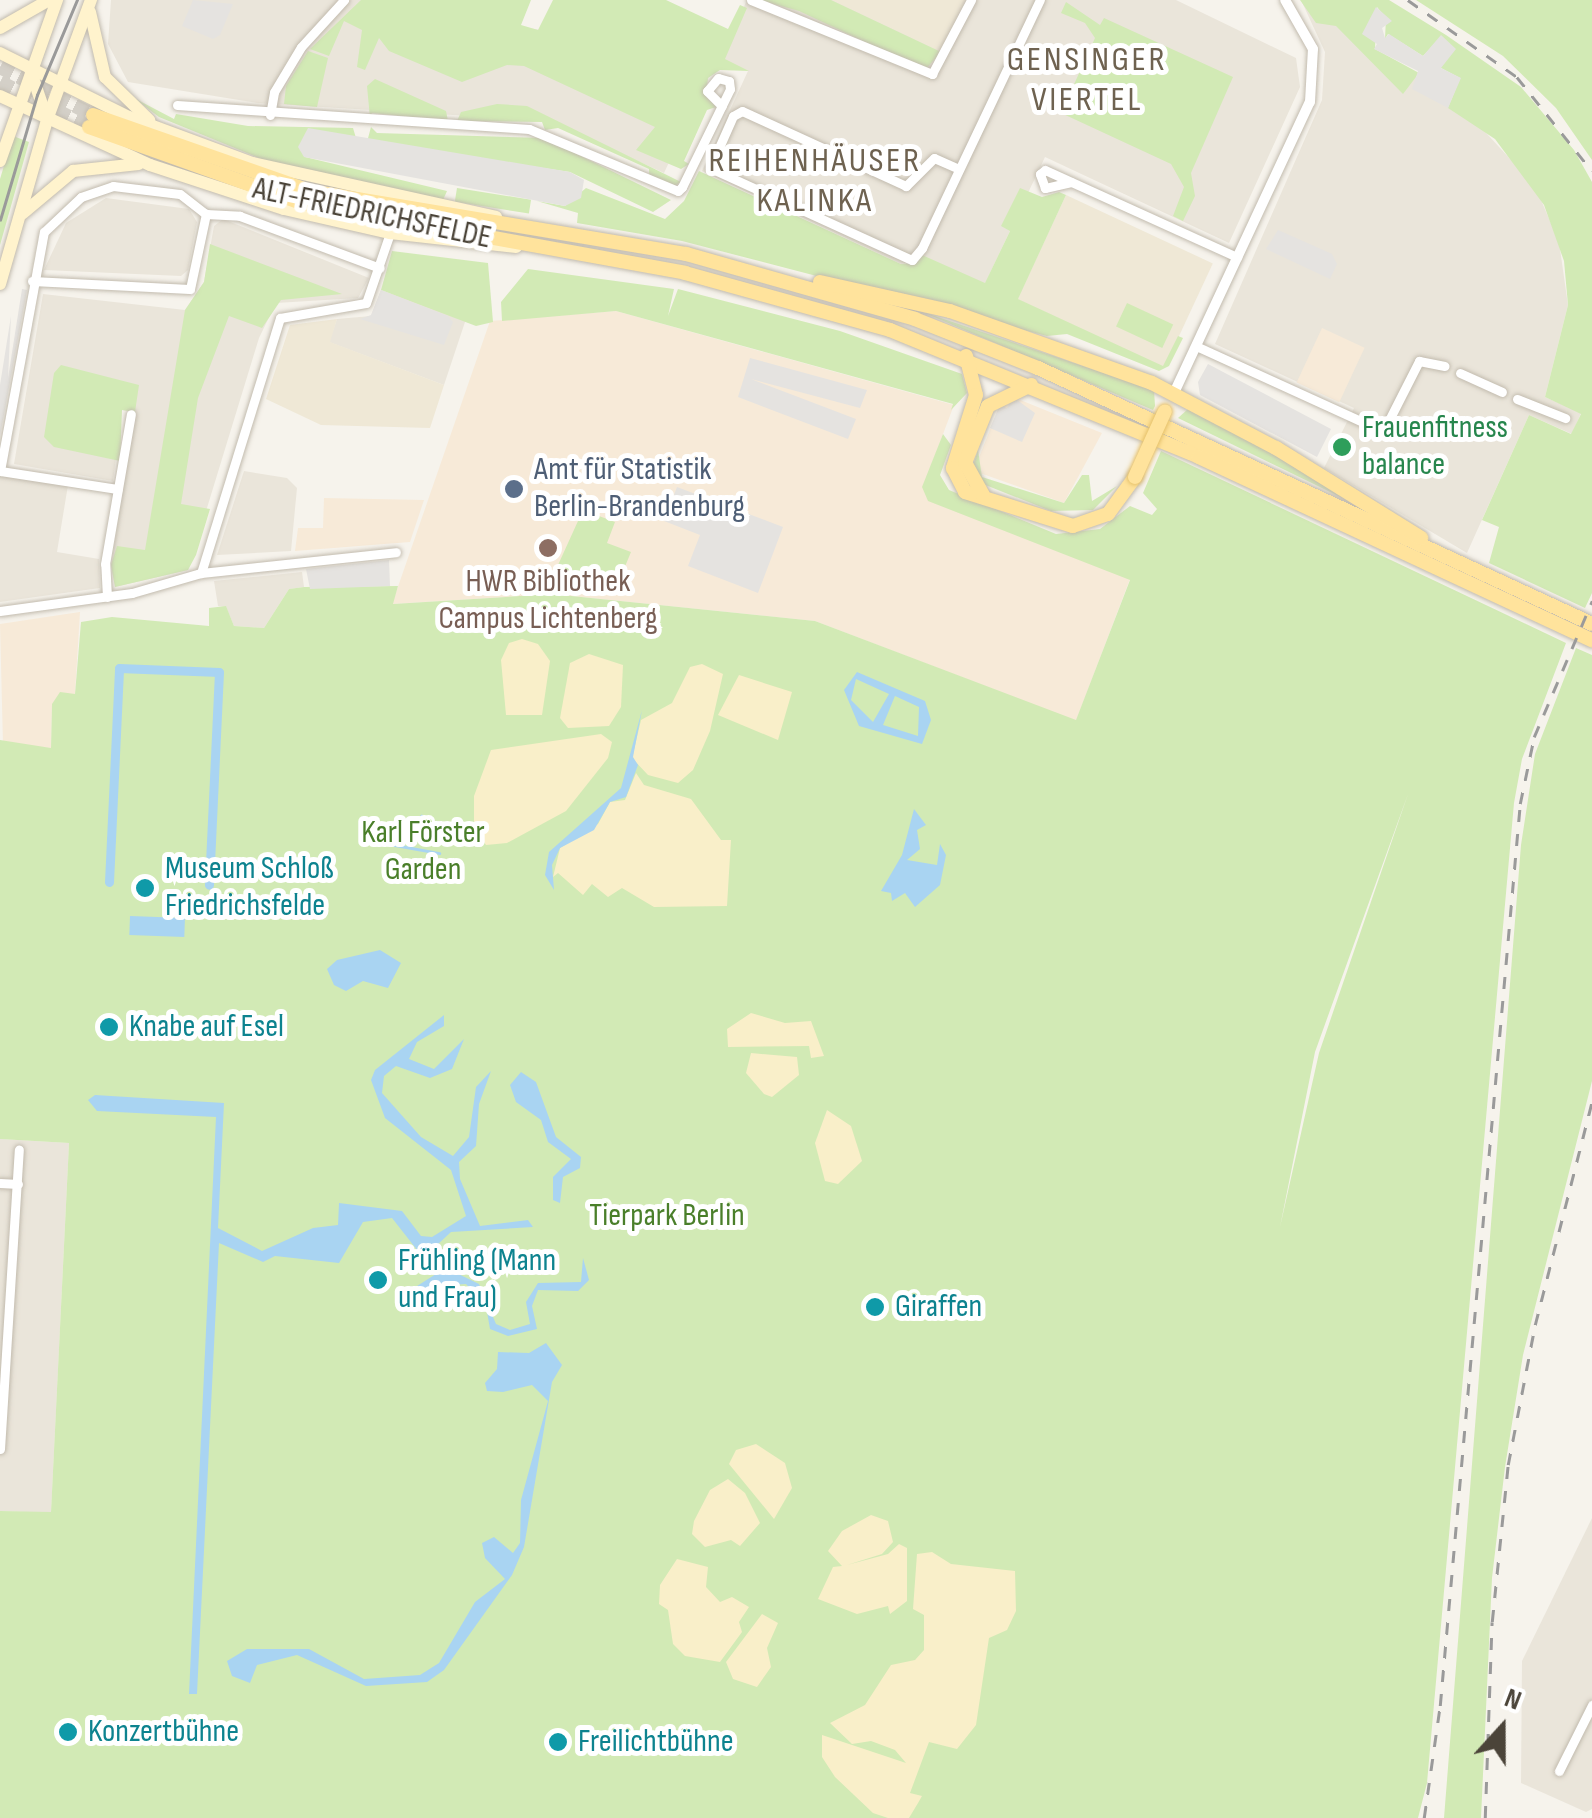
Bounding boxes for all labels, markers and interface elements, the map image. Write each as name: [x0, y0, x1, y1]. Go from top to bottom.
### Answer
district label: GENSINGER VIERTEL: [1007, 39, 1167, 121]
district label: REIHENHÄUSER KALINKA: [708, 140, 922, 222]
street label: ALT-FRIEDRICHSFELDE: [249, 170, 495, 258]
place label: Frauenfitness balance: [1362, 410, 1508, 485]
marker: Frauenfitness balance: [1331, 436, 1353, 458]
place label: Amt für Statistik Berlin-Brandenburg: [534, 452, 745, 527]
marker: Amt für Statistik Berlin-Brandenburg: [503, 478, 525, 500]
marker: HWR Bibliothek Campus Lichtenberg: [537, 537, 559, 559]
place label: HWR Bibliothek Campus Lichtenberg: [439, 564, 657, 639]
park label: Karl Förster Garden: [361, 815, 485, 890]
place label: Museum Schloß Friedrichsfelde: [165, 851, 334, 926]
marker: Museum Schloß Friedrichsfelde: [134, 877, 156, 899]
place label: Knabe auf Esel: [129, 1008, 284, 1046]
marker: Knabe auf Esel: [98, 1016, 120, 1038]
park label: Tierpark Berlin: [589, 1197, 745, 1235]
place label: Frühling (Mann und Frau): [398, 1243, 556, 1318]
marker: Frühling (Mann und Frau): [367, 1269, 389, 1291]
place label: Giraffen: [895, 1288, 982, 1326]
marker: Giraffen: [864, 1296, 886, 1318]
north arrow: [1452, 1678, 1552, 1778]
text: N: [1500, 1681, 1526, 1718]
place label: Konzertbühne: [88, 1713, 239, 1751]
marker: Konzertbühne: [57, 1721, 79, 1743]
place label: Freilichtbühne: [578, 1723, 734, 1761]
marker: Freilichtbühne: [547, 1731, 569, 1753]

